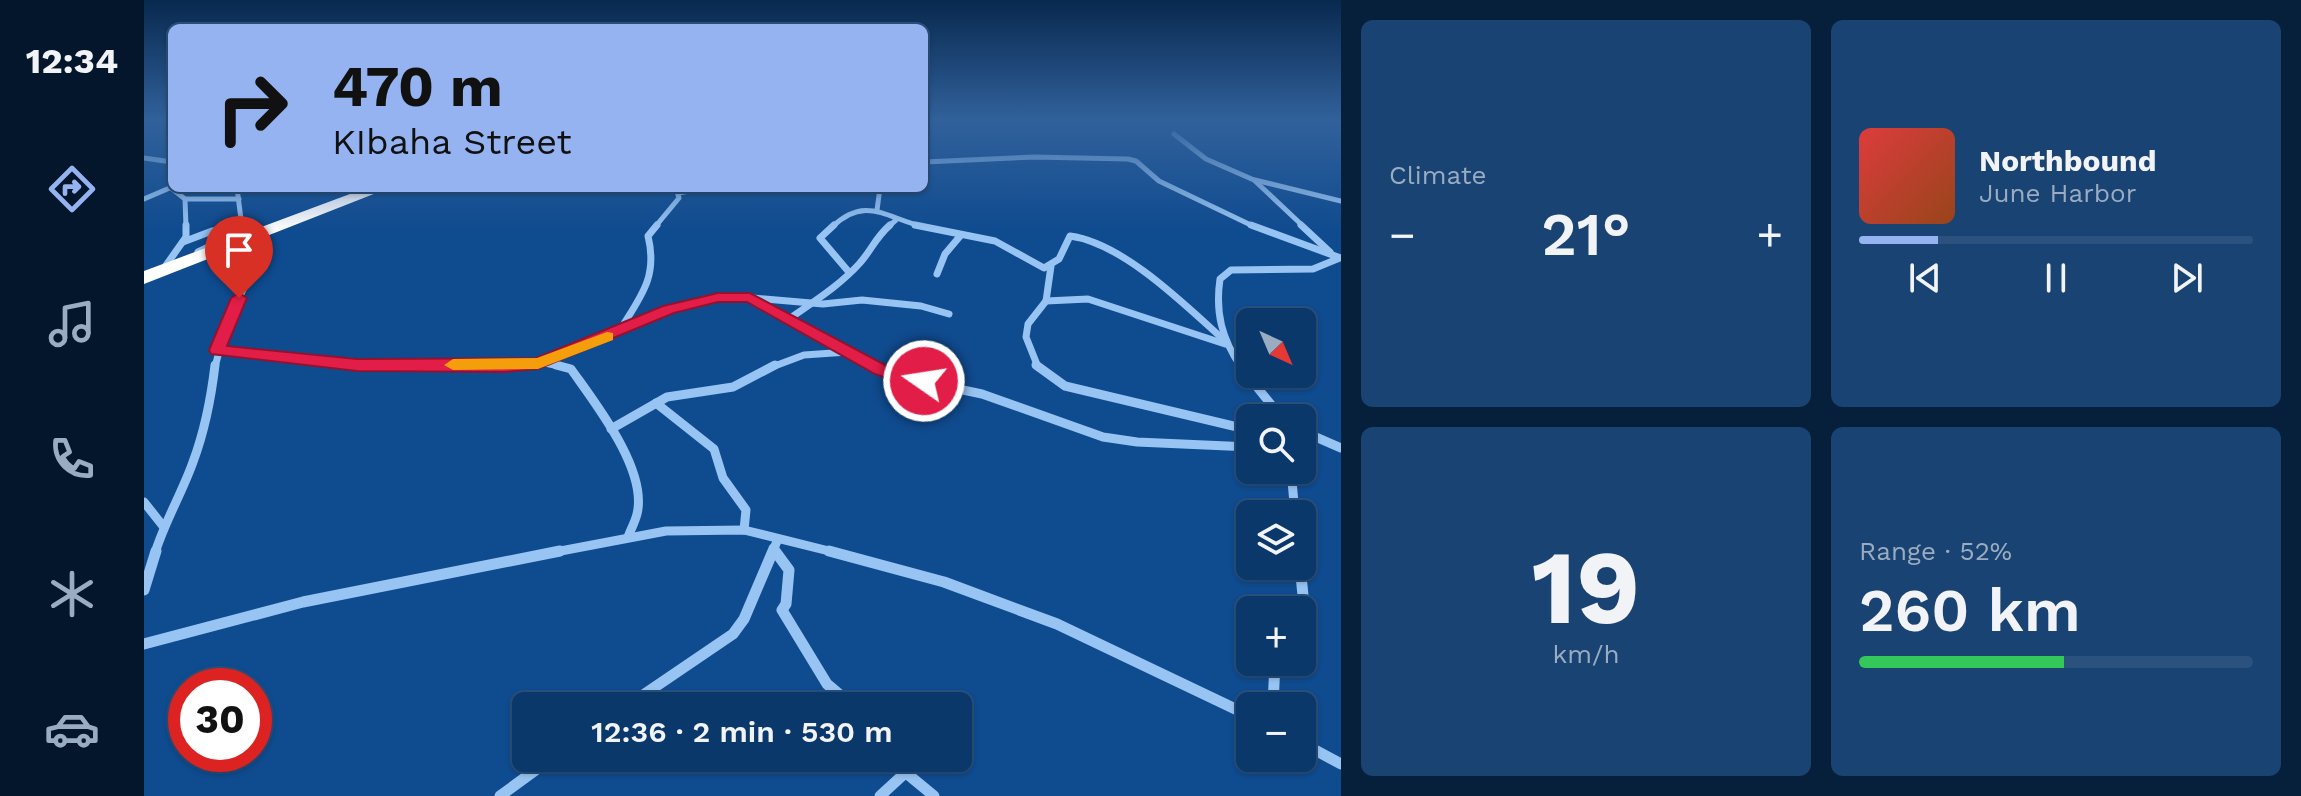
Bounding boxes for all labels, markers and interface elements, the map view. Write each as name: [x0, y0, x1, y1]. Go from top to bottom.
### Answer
text: 12:34: [26, 40, 118, 82]
text: 470 m: [332, 54, 503, 120]
icon: right: [200, 56, 304, 160]
text: KIbaha Street: [332, 121, 572, 163]
text: Northbound: [1979, 143, 2156, 178]
text: Climate: [1389, 160, 1487, 190]
icon: directions: [44, 161, 100, 217]
text: June Harbor: [1979, 178, 2136, 208]
text: 21°: [1541, 199, 1631, 270]
text: −: [1389, 209, 1416, 261]
text: +: [1756, 209, 1783, 261]
pin: [205, 216, 273, 298]
icon: arrive: [217, 228, 261, 272]
icon: previous: [1903, 256, 1947, 300]
icon: pause: [2034, 256, 2078, 300]
icon: next: [2165, 256, 2209, 300]
icon: music: [44, 296, 100, 352]
north arrow: [1236, 308, 1316, 388]
map controls: [1236, 308, 1316, 772]
position arrow: [882, 339, 966, 423]
button: search: [1236, 404, 1316, 484]
icon: phone: [44, 431, 100, 487]
button: layers: [1236, 500, 1316, 580]
text: 19: [1532, 526, 1640, 648]
text: Range · 52%: [1859, 536, 2012, 566]
icon: climate: [44, 566, 100, 622]
text: 260 km: [1859, 575, 2081, 646]
button: +: [1236, 596, 1316, 676]
text: km/h: [1553, 639, 1619, 669]
speed limit sign: 30: [168, 668, 272, 772]
button: −: [1236, 692, 1316, 772]
icon: car: [44, 701, 100, 757]
text: 12:36 · 2 min · 530 m: [591, 714, 893, 749]

